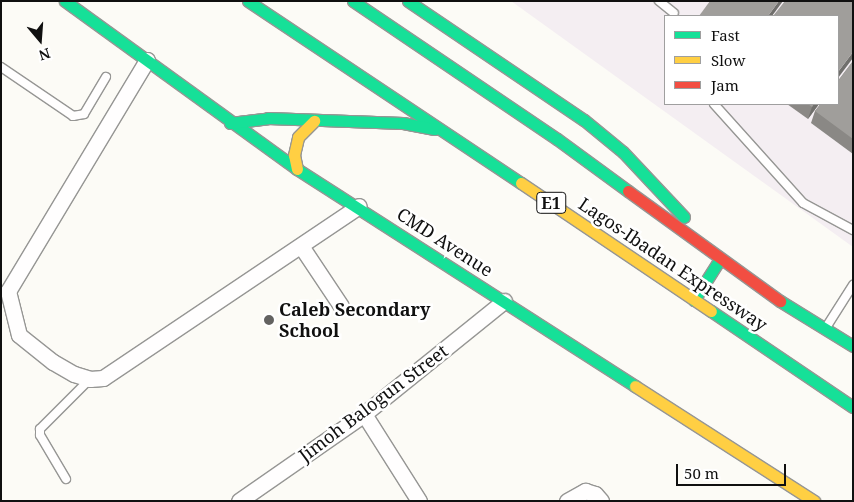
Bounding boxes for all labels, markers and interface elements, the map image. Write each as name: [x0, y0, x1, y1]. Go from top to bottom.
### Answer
north arrow: [15, 15, 65, 65]
legend: [664, 15, 839, 105]
text: Fast: [711, 25, 740, 45]
text: N: [37, 44, 53, 65]
text: Slow: [711, 50, 745, 70]
text: Jam: [711, 75, 739, 95]
road number: E1: [536, 190, 566, 217]
street label: Lagos-Ibadan Expressway: [575, 193, 771, 335]
street label: CMD Avenue: [393, 203, 497, 281]
place label: Caleb Secondary School: [279, 299, 430, 342]
marker: Caleb Secondary School: [263, 314, 275, 326]
street label: Jimoh Balogun Street: [294, 340, 452, 466]
scale bar: [679, 454, 789, 486]
text: 50 m: [684, 463, 719, 483]

